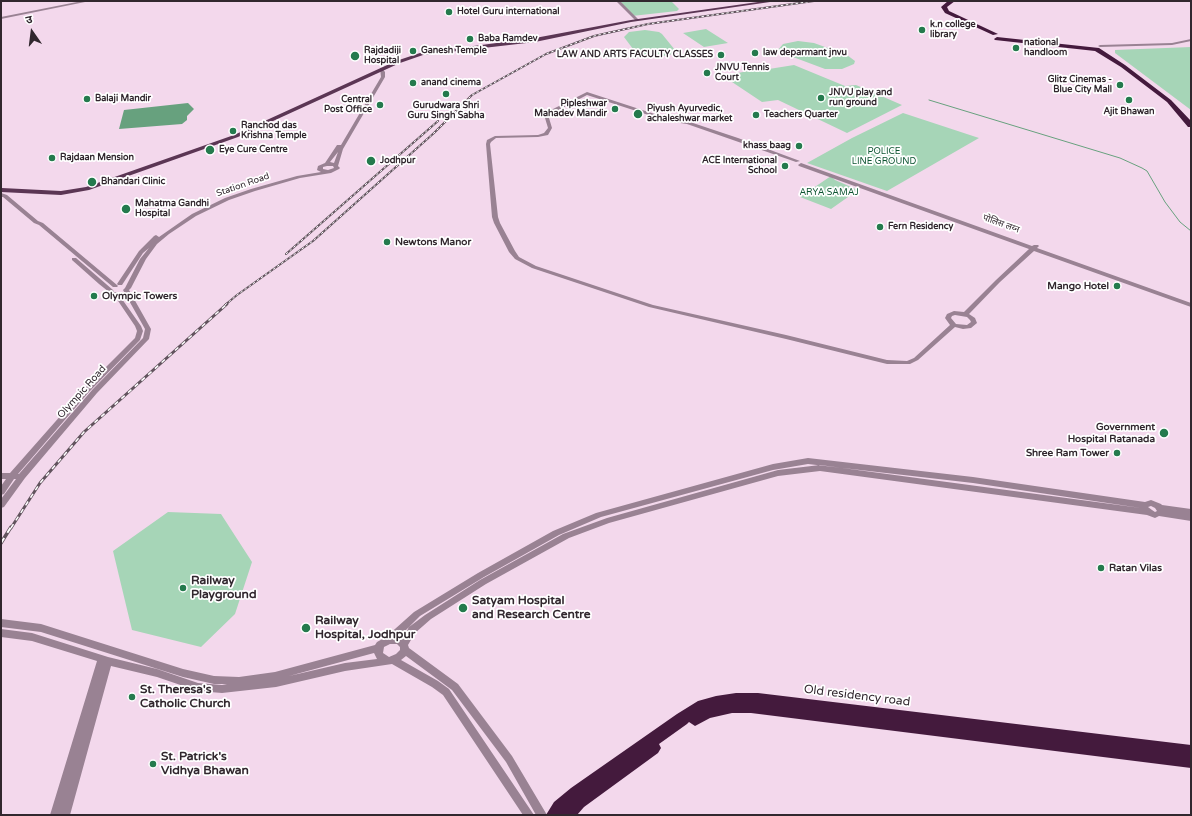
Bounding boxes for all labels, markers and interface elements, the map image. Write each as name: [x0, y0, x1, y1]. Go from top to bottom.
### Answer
marker: Hotel Guru international: [444, 7, 454, 17]
place label: Hotel Guru international: [457, 7, 560, 17]
north arrow: [12, 12, 52, 52]
text: उ: [24, 13, 34, 27]
place label: k.n college library: [930, 20, 976, 41]
marker: k.n college library: [917, 25, 927, 35]
marker: Baba Ramdev: [465, 34, 475, 44]
place label: Baba Ramdev: [478, 34, 538, 44]
place label: national handloom: [1024, 38, 1067, 59]
marker: national handloom: [1011, 43, 1021, 53]
place label: Rajdadiji Hospital: [364, 46, 401, 67]
marker: Ganesh Temple: [408, 46, 418, 56]
place label: Ganesh Temple: [421, 46, 487, 56]
marker: law deparmant jnvu: [750, 48, 760, 58]
place label: law deparmant jnvu: [763, 48, 847, 58]
marker: Rajdadiji Hospital: [349, 50, 361, 62]
place label: LAW AND ARTS FACULTY CLASSES: [557, 50, 713, 60]
marker: LAW AND ARTS FACULTY CLASSES: [716, 50, 726, 60]
place label: JNVU Tennis Court: [715, 63, 769, 84]
marker: JNVU Tennis Court: [702, 68, 712, 78]
place label: Glitz Cinemas - Blue City Mall: [1048, 75, 1112, 96]
marker: anand cinema: [408, 78, 418, 88]
place label: anand cinema: [421, 78, 481, 88]
marker: Glitz Cinemas - Blue City Mall: [1115, 80, 1125, 90]
place label: JNVU play and run ground: [829, 88, 892, 109]
marker: Gurudwara Shri Guru Singh Sabha: [441, 89, 451, 99]
marker: JNVU play and run ground: [816, 93, 826, 103]
marker: Balaji Mandir: [82, 94, 92, 104]
place label: Balaji Mandir: [95, 94, 151, 104]
place label: Central Post Office: [324, 95, 372, 116]
marker: Ajit Bhawan: [1124, 95, 1134, 105]
place label: Pipleshwar Mahadev Mandir: [534, 99, 607, 120]
marker: Central Post Office: [375, 100, 385, 110]
place label: Gurudwara Shri Guru Singh Sabha: [407, 101, 485, 122]
marker: Pipleshwar Mahadev Mandir: [610, 104, 620, 114]
place label: Piyush Ayurvedic, achaleshwar market: [647, 104, 732, 125]
place label: Ajit Bhawan: [1103, 107, 1155, 117]
marker: Piyush Ayurvedic, achaleshwar market: [632, 108, 644, 120]
marker: Teachers Quarter: [751, 110, 761, 120]
place label: Teachers Quarter: [764, 110, 838, 120]
place label: Ranchod das Krishna Temple: [241, 121, 307, 142]
marker: Ranchod das Krishna Temple: [228, 126, 238, 136]
place label: khass baag: [743, 141, 791, 151]
marker: khass baag: [794, 141, 804, 151]
marker: Eye Cure Centre: [204, 144, 216, 156]
place label: Eye Cure Centre: [219, 145, 288, 155]
park label: POLICE LINE GROUND: [852, 147, 916, 168]
marker: Rajdaan Mension: [47, 153, 57, 163]
place label: Rajdaan Mension: [60, 153, 134, 163]
marker: Jodhpur: [365, 155, 377, 167]
place label: Jodhpur: [380, 156, 415, 166]
place label: ACE International School: [702, 156, 777, 177]
marker: ACE International School: [780, 161, 790, 171]
street label: Station Road: [215, 171, 271, 199]
marker: Bhandari Clinic: [86, 176, 98, 188]
place label: Bhandari Clinic: [101, 177, 165, 187]
park label: ARYA SAMAJ: [799, 188, 859, 198]
place label: Mahatma Gandhi Hospital: [135, 199, 209, 220]
marker: Mahatma Gandhi Hospital: [120, 203, 132, 215]
street label: पोलिस लय्न: [981, 212, 1021, 236]
marker: Fern Residency: [875, 222, 885, 232]
place label: Fern Residency: [888, 222, 953, 232]
place label: Newtons Manor: [395, 236, 471, 248]
marker: Newtons Manor: [382, 237, 392, 247]
place label: Mango Hotel: [1047, 280, 1109, 292]
marker: Mango Hotel: [1112, 281, 1122, 291]
place label: Olympic Towers: [102, 290, 177, 302]
marker: Olympic Towers: [89, 291, 99, 301]
street label: Olympic Road: [55, 363, 109, 421]
place label: Government Hospital Ratanada: [1068, 421, 1155, 444]
marker: Government Hospital Ratanada: [1158, 427, 1170, 439]
place label: Shree Ram Tower: [1026, 447, 1109, 459]
marker: Shree Ram Tower: [1112, 448, 1122, 458]
place label: Ratan Vilas: [1109, 562, 1162, 574]
marker: Ratan Vilas: [1096, 563, 1106, 573]
place label: Railway Playground: [191, 574, 256, 602]
marker: Railway Playground: [178, 583, 188, 593]
place label: Satyam Hospital and Research Centre: [472, 594, 591, 622]
marker: Satyam Hospital and Research Centre: [457, 602, 469, 614]
place label: Railway Hospital, Jodhpur: [315, 614, 415, 642]
marker: Railway Hospital, Jodhpur: [300, 622, 312, 634]
street label: Old residency road: [803, 682, 911, 710]
place label: St. Theresa's Catholic Church: [140, 683, 231, 711]
marker: St. Theresa's Catholic Church: [127, 692, 137, 702]
place label: St. Patrick's Vidhya Bhawan: [161, 750, 249, 778]
marker: St. Patrick's Vidhya Bhawan: [148, 759, 158, 769]

